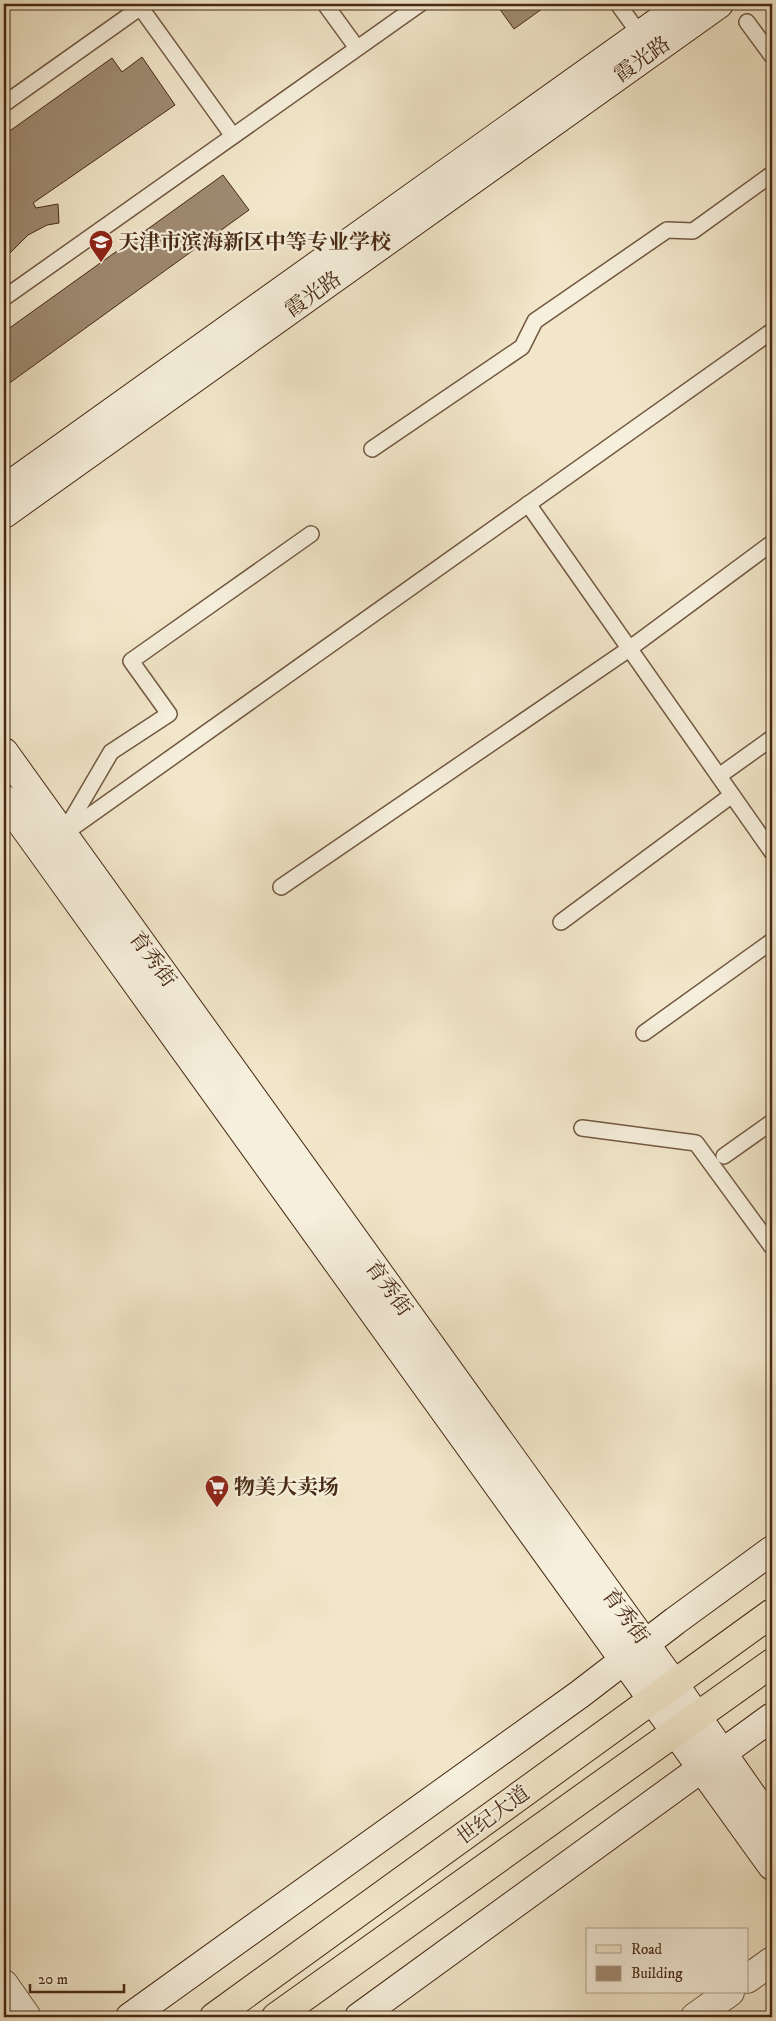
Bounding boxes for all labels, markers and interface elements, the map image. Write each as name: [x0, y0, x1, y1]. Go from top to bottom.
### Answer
street label: 霞光路: [609, 31, 676, 89]
school or university icon: 天津市滨海新区中等专业学校: [88, 229, 114, 263]
place label: 天津市滨海新区中等专业学校: [118, 230, 391, 256]
street label: 霞光路: [280, 266, 347, 324]
street label: 育秀街: [123, 926, 181, 993]
street label: 育秀街: [359, 1255, 417, 1322]
supermarket icon: 物美大卖场: [204, 1474, 230, 1508]
place label: 物美大卖场: [234, 1475, 339, 1501]
street label: 育秀街: [596, 1583, 654, 1650]
street label: 世纪大道: [452, 1781, 535, 1851]
legend: [586, 1928, 748, 1994]
text: Road: [631, 1940, 663, 1959]
scale bar: [30, 1961, 124, 1993]
text: Building: [631, 1964, 683, 1983]
text: 20 m: [38, 1970, 68, 1989]

